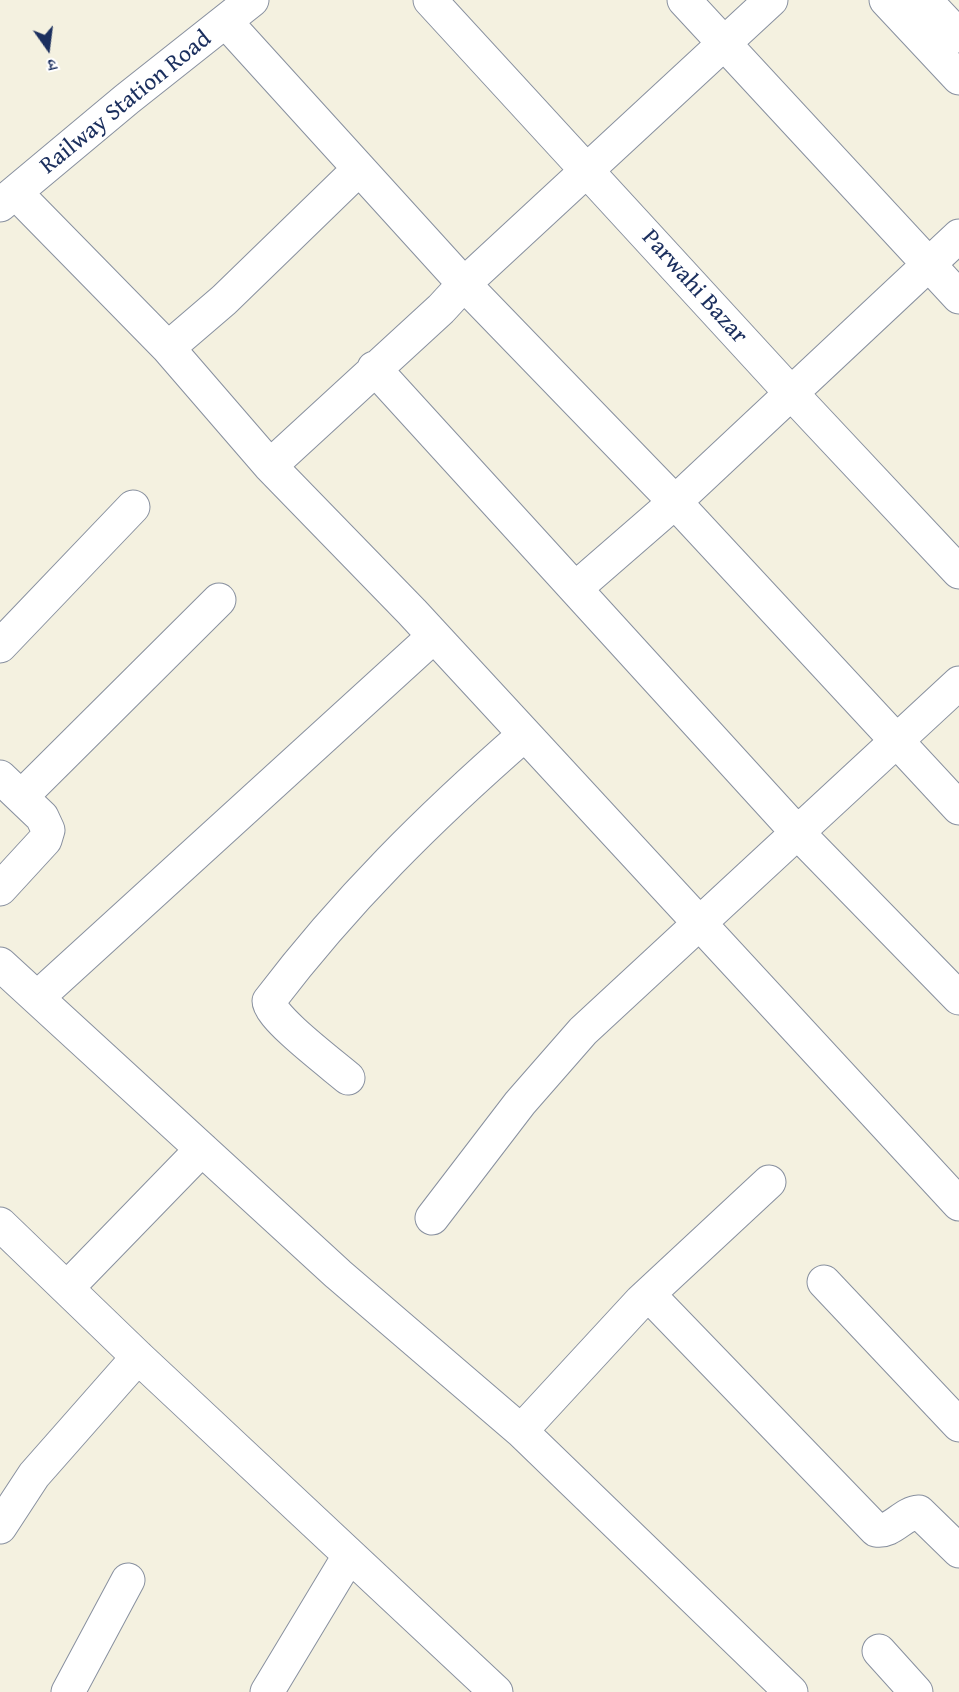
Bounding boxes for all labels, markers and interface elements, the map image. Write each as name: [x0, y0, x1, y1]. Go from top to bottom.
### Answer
north arrow: [18, 18, 78, 78]
street label: Railway Station Road: [35, 25, 217, 181]
text: उ: [45, 53, 59, 78]
street label: Parwahi Bazar: [635, 224, 753, 350]

